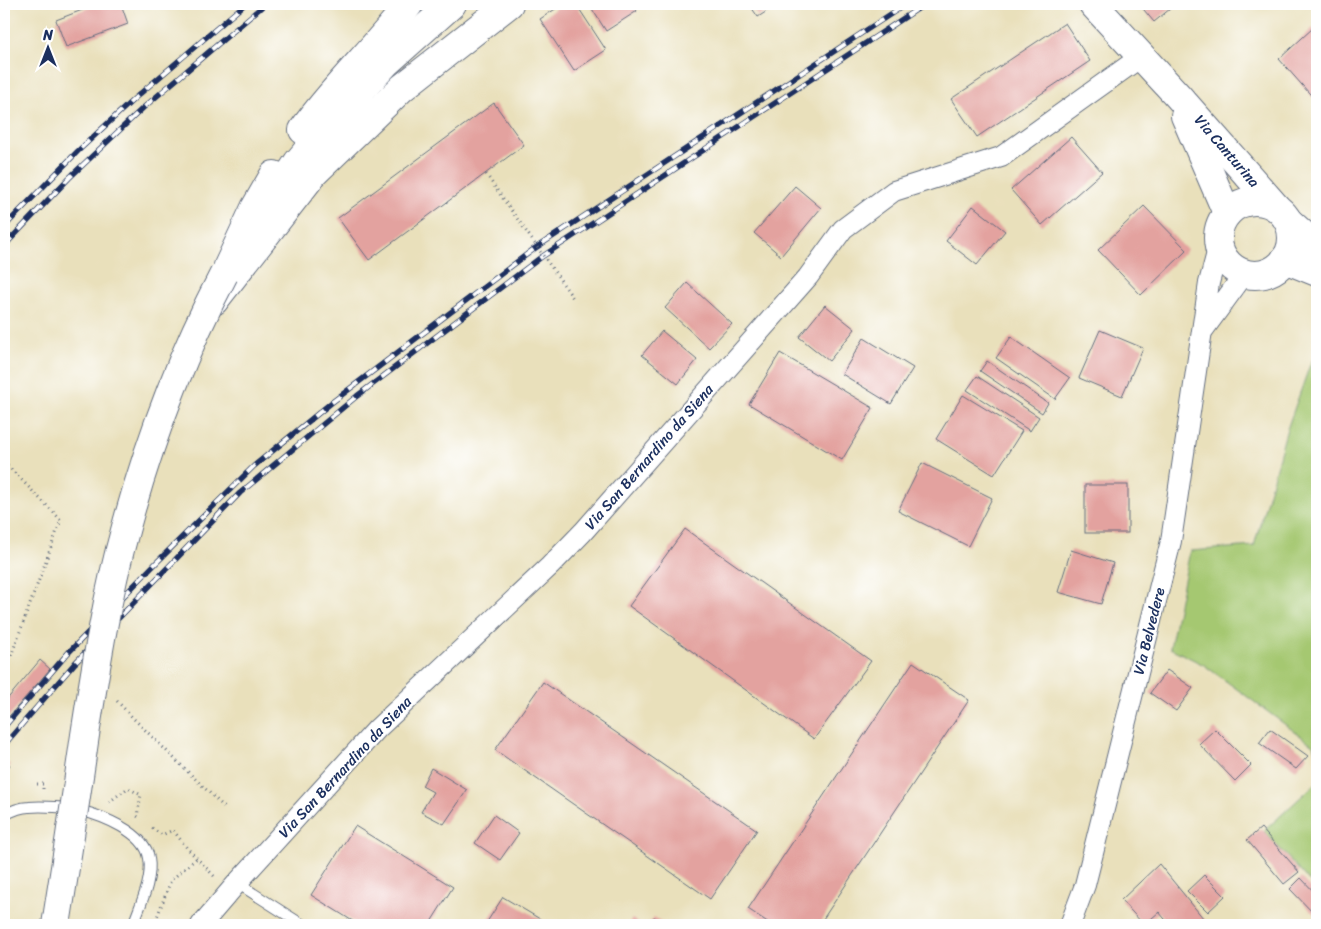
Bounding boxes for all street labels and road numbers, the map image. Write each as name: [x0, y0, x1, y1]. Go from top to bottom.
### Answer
street label: Via Canturina: [1188, 109, 1267, 194]
street label: Via San Bernardino da Siena: [578, 378, 720, 536]
street label: Via Belvedere: [1126, 585, 1172, 677]
street label: Via San Bernardino da Siena: [272, 690, 418, 844]

